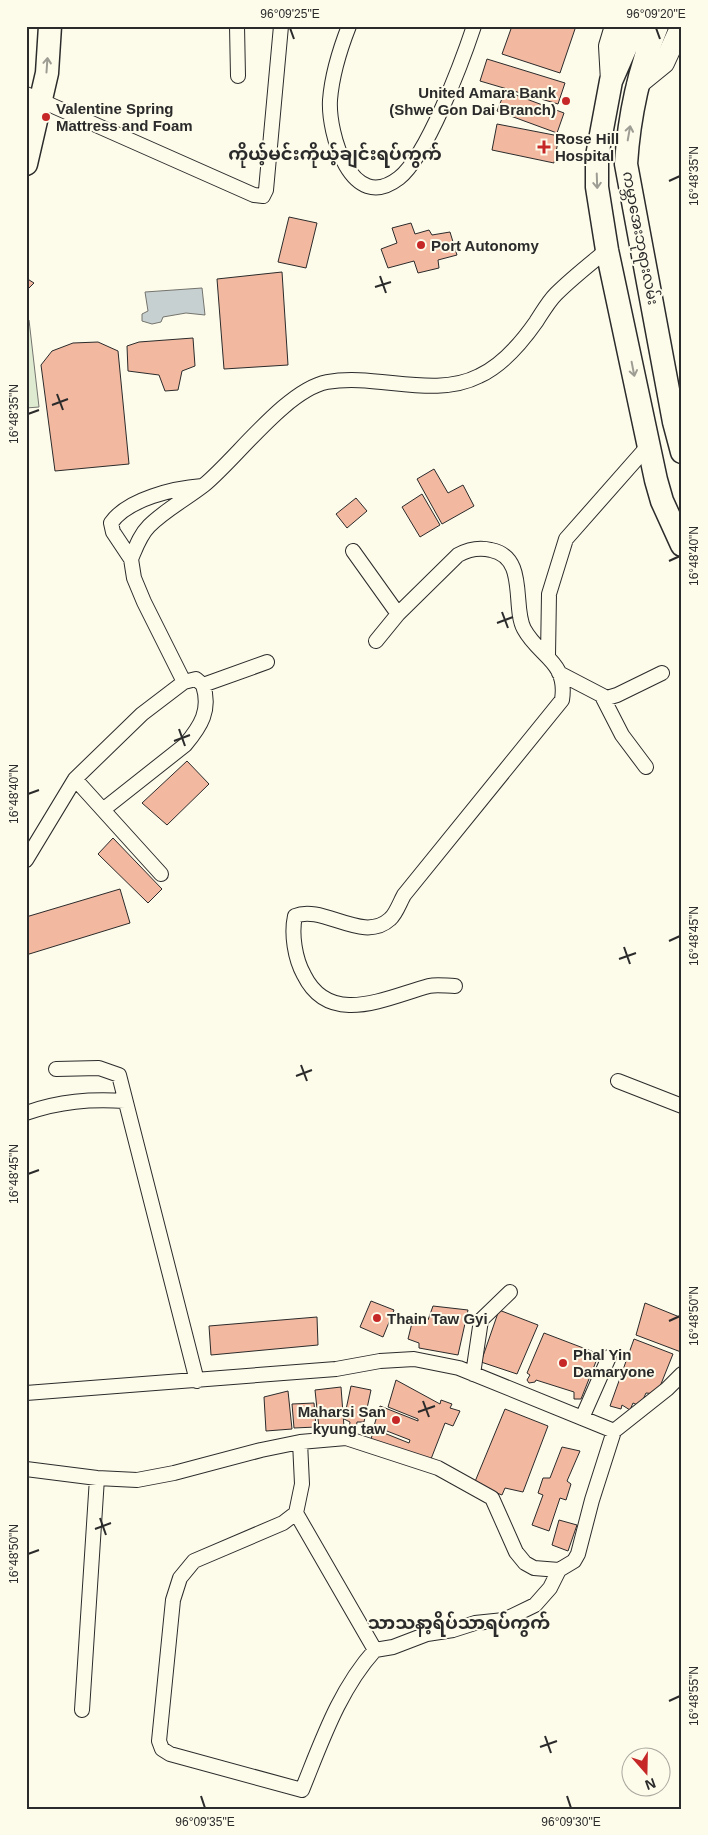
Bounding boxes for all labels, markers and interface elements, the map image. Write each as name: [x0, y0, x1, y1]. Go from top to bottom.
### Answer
text: 96°09'25"E: [260, 7, 320, 21]
text: 96°09'20"E: [626, 7, 686, 21]
one-way arrow: [43, 57, 52, 73]
place label: United Amara Bank (Shwe Gon Dai Branch): [389, 84, 557, 118]
marker: United Amara Bank (Shwe Gon Dai Branch): [560, 95, 572, 107]
place label: Valentine Spring Mattress and Foam: [56, 100, 193, 134]
marker: Valentine Spring Mattress and Foam: [40, 111, 52, 123]
one-way arrow: [624, 126, 634, 142]
place label: Rose Hill Hospital: [555, 130, 619, 164]
marker: Rose Hill Hospital: [537, 140, 551, 154]
district label: ကိုယ့်မင်းကိုယ့်ချင်းရပ်ကွက်: [228, 142, 442, 169]
text: 16°48'35"N: [687, 146, 701, 206]
street label: ကမ္ဘာအေးဘုရားလမ်း: [616, 170, 663, 307]
one-way arrow: [593, 173, 602, 189]
place label: Port Autonomy: [431, 237, 539, 254]
marker: Port Autonomy: [415, 239, 427, 251]
one-way arrow: [629, 360, 639, 376]
text: 16°48'35"N: [7, 384, 21, 444]
text: 16°48'40"N: [687, 526, 701, 586]
text: 16°48'40"N: [7, 764, 21, 824]
text: 16°48'45"N: [687, 906, 701, 966]
text: 16°48'45"N: [7, 1144, 21, 1204]
text: 16°48'50"N: [687, 1286, 701, 1346]
place label: Thain Taw Gyi: [387, 1310, 488, 1327]
marker: Thain Taw Gyi: [371, 1312, 383, 1324]
place label: Phal Yin Damaryone: [573, 1346, 655, 1380]
marker: Phal Yin Damaryone: [557, 1357, 569, 1369]
place label: Maharsi San kyung taw: [298, 1403, 386, 1437]
marker: Maharsi San kyung taw: [390, 1414, 402, 1426]
text: 16°48'50"N: [7, 1524, 21, 1584]
district label: သာသနာ့ရိပ်သာရပ်ကွက်: [368, 1611, 550, 1637]
text: 16°48'55"N: [687, 1666, 701, 1726]
north arrow: [620, 1748, 670, 1798]
text: N: [643, 1775, 658, 1793]
text: 96°09'35"E: [175, 1815, 235, 1829]
text: 96°09'30"E: [541, 1815, 601, 1829]

